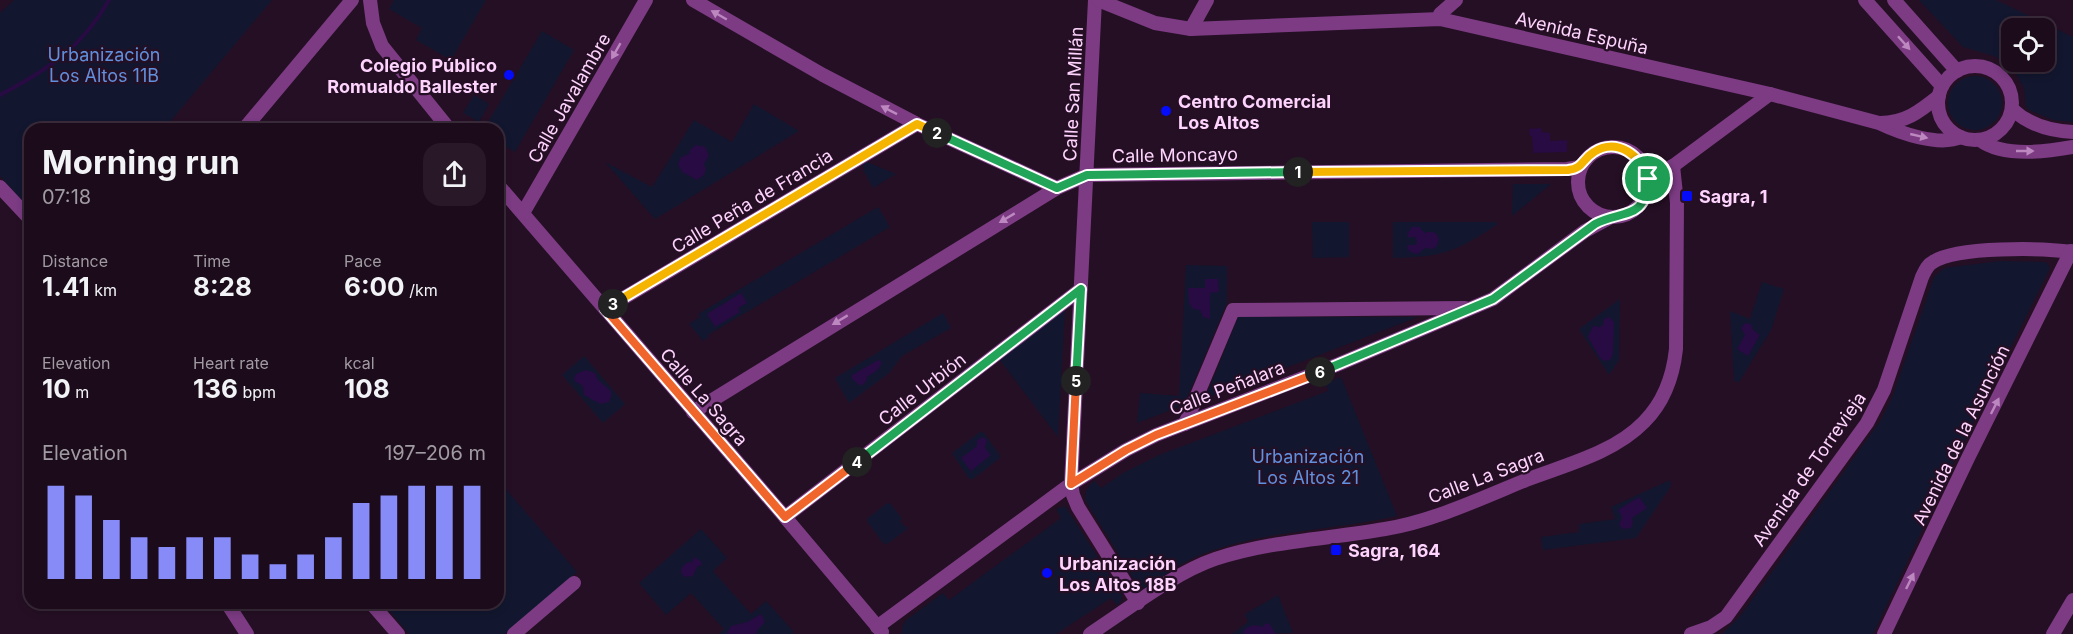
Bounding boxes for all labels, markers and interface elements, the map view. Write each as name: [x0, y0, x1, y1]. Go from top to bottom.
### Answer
street label: Avenida Espuña: [1514, 8, 1650, 58]
one-way arrow: [710, 10, 727, 20]
map controls: [2001, 18, 2055, 72]
button: locate: [2001, 18, 2055, 72]
street label: Calle San Millán: [1059, 26, 1087, 162]
street label: Calle Javalambre: [523, 30, 615, 166]
one-way arrow: [1897, 35, 1910, 50]
one-way arrow: [611, 43, 622, 59]
park label: Urbanización Los Altos 11B: [48, 44, 160, 86]
place label: Colegio Público Romualdo Ballester: [327, 55, 497, 97]
marker: Colegio Público Romualdo Ballester: [502, 68, 516, 82]
place label: Centro Comercial Los Altos: [1178, 91, 1331, 133]
marker: Centro Comercial Los Altos: [1159, 104, 1173, 118]
one-way arrow: [881, 105, 898, 114]
pin: 2: [922, 118, 952, 148]
text: 2: [932, 123, 942, 143]
one-way arrow: [1910, 132, 1929, 142]
text: Morning run: [42, 142, 240, 182]
button: share: [423, 143, 486, 206]
street label: Calle Moncayo: [1112, 143, 1238, 167]
street label: Calle Peña de Francia: [668, 145, 836, 257]
one-way arrow: [2016, 146, 2035, 155]
pin: [1622, 153, 1673, 204]
pin: 1: [1283, 157, 1313, 187]
text: 1: [1295, 162, 1301, 182]
icon: arrive: [1631, 162, 1664, 195]
text: 07:18: [42, 185, 91, 209]
place label: Sagra, 1: [1699, 186, 1768, 207]
marker: Sagra, 1: [1680, 189, 1694, 203]
one-way arrow: [999, 213, 1015, 224]
text: Distance: [42, 251, 108, 271]
text: Time: [193, 251, 231, 271]
text: Pace: [344, 251, 382, 271]
text: 1.41: [42, 271, 90, 302]
text: 8:28: [193, 271, 252, 302]
text: 6:00: [344, 271, 405, 302]
text: km: [90, 280, 117, 300]
text: /km: [405, 280, 438, 300]
pin: 3: [598, 289, 628, 319]
text: 3: [608, 294, 618, 314]
one-way arrow: [832, 314, 848, 325]
street label: Avenida de la Asunción: [1908, 341, 2014, 529]
street label: Calle La Sagra: [656, 344, 752, 450]
street label: Calle Urbión: [874, 348, 970, 430]
text: Elevation: [42, 353, 111, 373]
text: Heart rate: [193, 353, 269, 373]
text: kcal: [344, 353, 375, 373]
street label: Calle Peñalara: [1167, 356, 1287, 420]
pin: 6: [1305, 357, 1335, 387]
text: 6: [1315, 362, 1325, 382]
pin: 5: [1061, 366, 1091, 396]
text: 5: [1071, 371, 1081, 391]
text: 10: [42, 373, 71, 404]
text: 136: [193, 373, 238, 404]
text: 108: [344, 373, 390, 404]
text: m: [71, 382, 89, 402]
text: bpm: [238, 382, 276, 402]
street label: Avenida de Torrevieja: [1748, 388, 1870, 550]
one-way arrow: [1990, 397, 1999, 414]
text: Elevation: [42, 441, 128, 465]
text: 197–206 m: [384, 441, 486, 465]
street label: Calle La Sagra: [1425, 444, 1547, 508]
park label: Urbanización Los Altos 21: [1252, 446, 1364, 488]
pin: 4: [842, 447, 872, 477]
text: 4: [852, 452, 862, 472]
place label: Sagra, 164: [1348, 540, 1441, 561]
marker: Sagra, 164: [1329, 543, 1343, 557]
place label: Urbanización Los Altos 18B: [1059, 553, 1176, 595]
marker: Urbanización Los Altos 18B: [1040, 566, 1054, 580]
one-way arrow: [1905, 573, 1914, 590]

